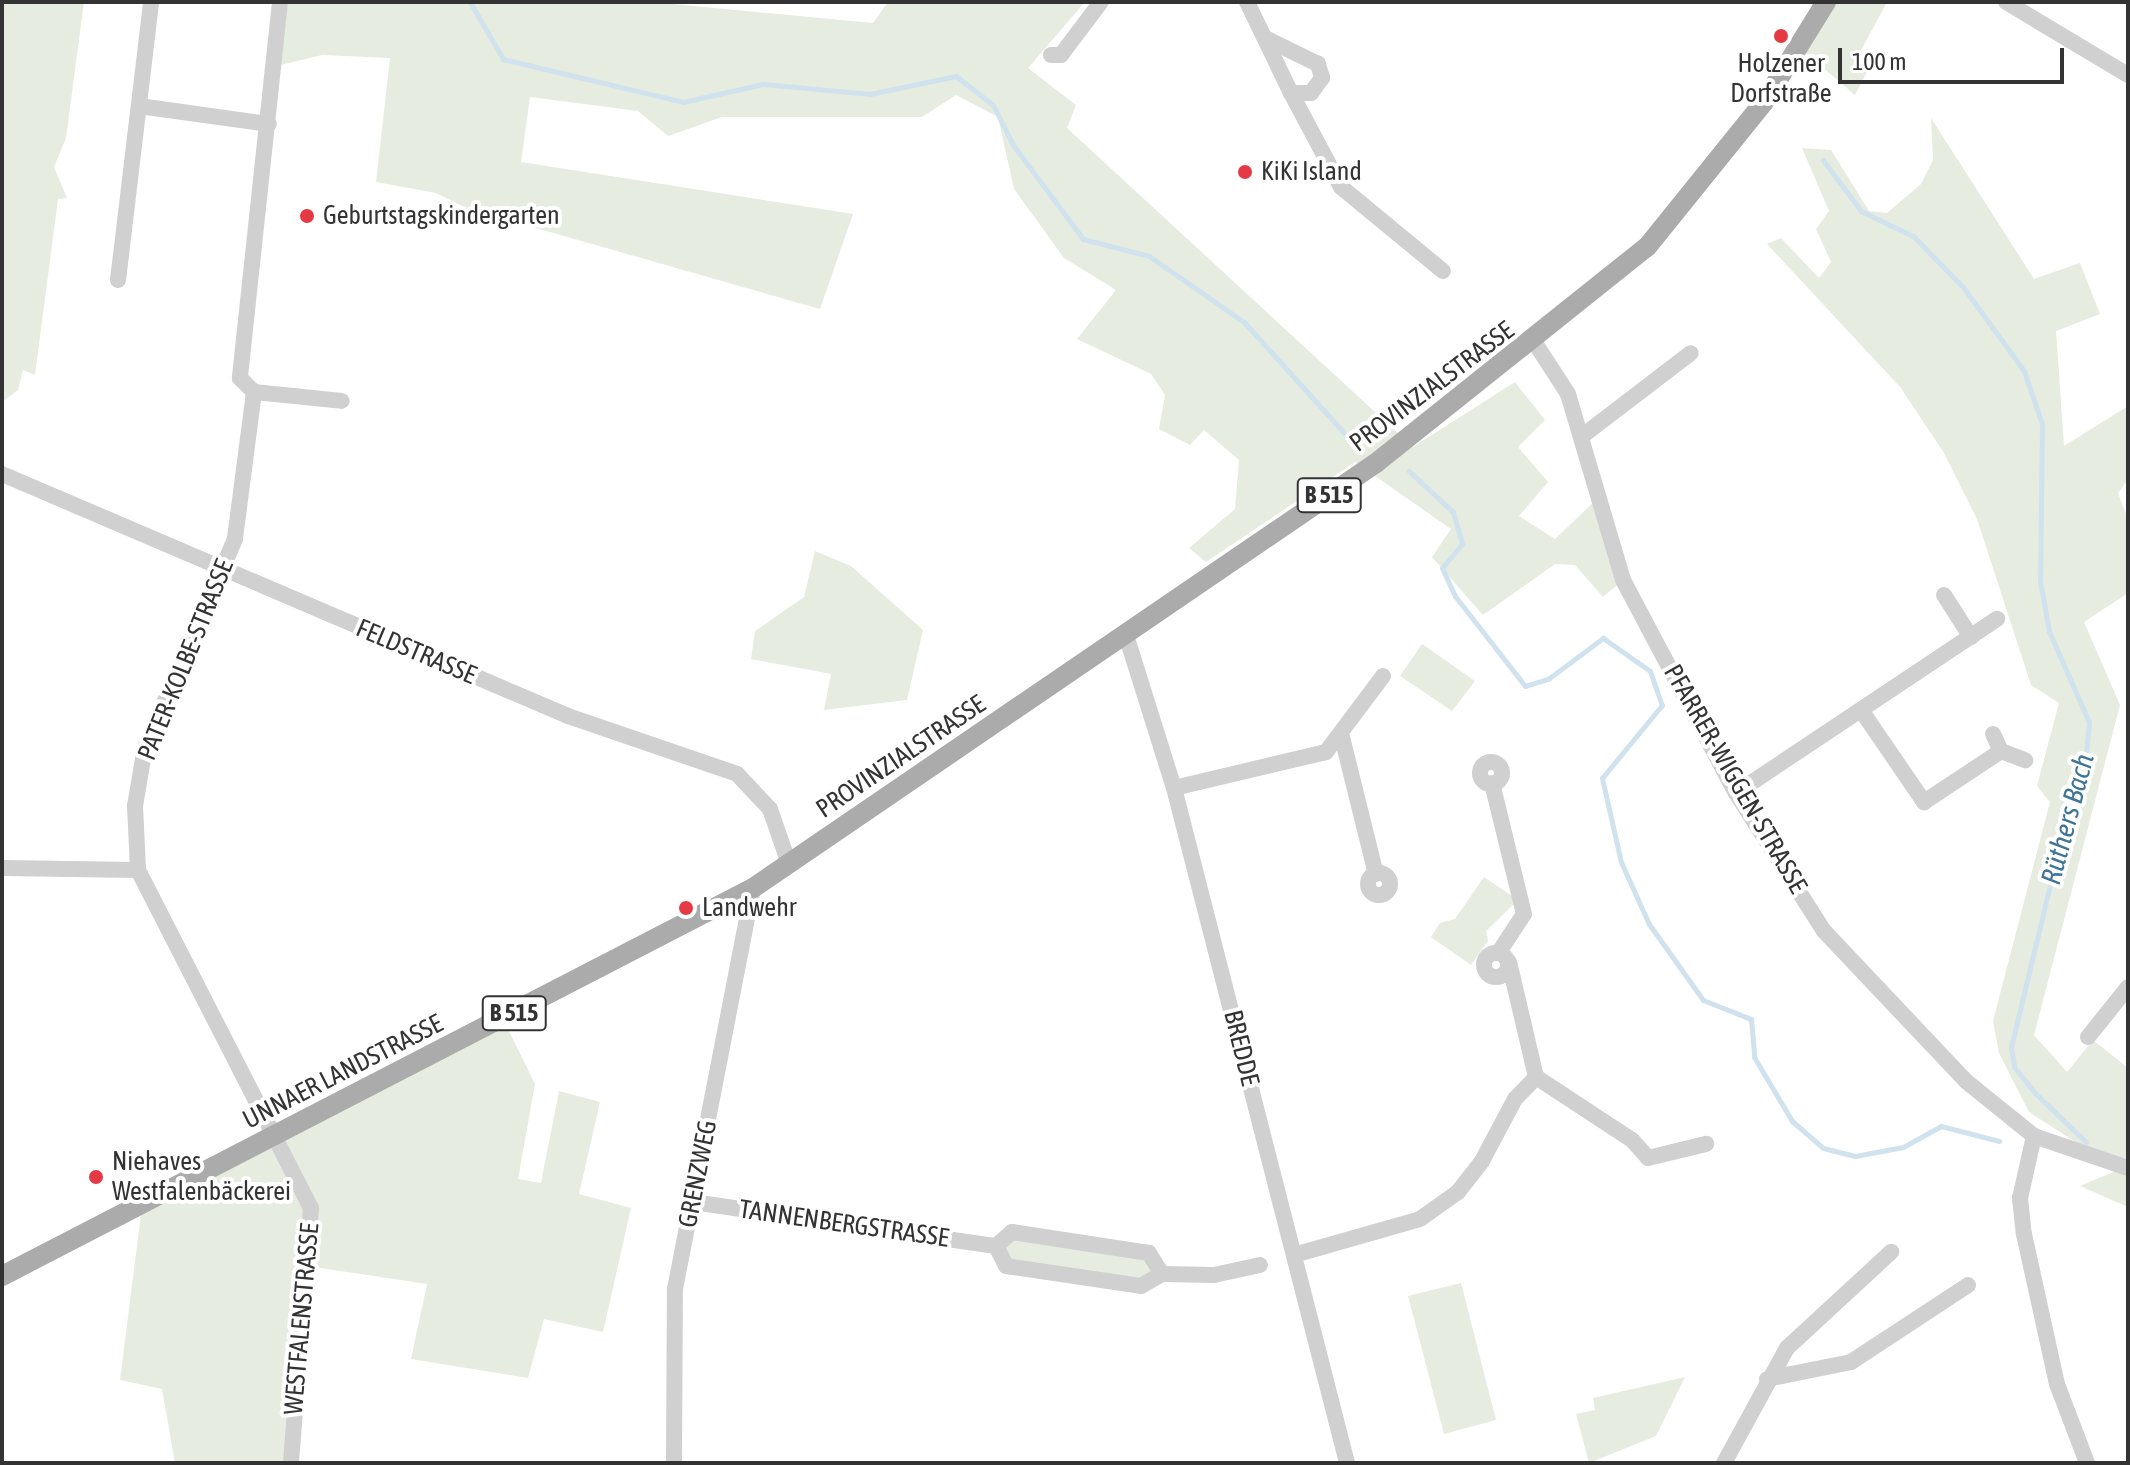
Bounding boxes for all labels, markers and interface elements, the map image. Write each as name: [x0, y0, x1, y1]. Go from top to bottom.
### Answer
marker: Holzener Dorfstraße: [1772, 27, 1790, 45]
scale bar: [1842, 32, 2068, 82]
place label: Holzener Dorfstraße: [1730, 48, 1832, 110]
text: 100 m: [1852, 48, 1906, 75]
place label: KiKi Island: [1261, 156, 1362, 188]
marker: KiKi Island: [1236, 163, 1254, 181]
place label: Geburtstagskindergarten: [323, 200, 560, 232]
marker: Geburtstagskindergarten: [298, 207, 316, 225]
street label: PROVINZIALSTRASSE: [1344, 315, 1520, 459]
road number: B 515: [1295, 475, 1363, 515]
street label: PATER-KOLBE-STRASSE: [132, 555, 240, 765]
street label: FELDSTRASSE: [351, 613, 481, 691]
street label: PFARRER-WIGGEN-STRASSE: [1657, 659, 1813, 899]
street label: PROVINZIALSTRASSE: [811, 689, 991, 825]
water label: Rüthers Bach: [2033, 750, 2101, 888]
place label: Landwehr: [702, 892, 796, 924]
marker: Landwehr: [677, 899, 695, 917]
road number: B 515: [480, 993, 548, 1033]
street label: BREDDE: [1217, 1007, 1265, 1089]
street label: UNNAER LANDSTRASSE: [238, 1008, 448, 1136]
street label: GRENZWEG: [672, 1118, 724, 1230]
place label: Niehaves Westfalenbäckerei: [112, 1146, 291, 1208]
marker: Niehaves Westfalenbäckerei: [87, 1168, 105, 1186]
street label: TANNENBERGSTRASSE: [737, 1194, 951, 1254]
street label: WESTFALENSTRASSE: [278, 1222, 326, 1416]

